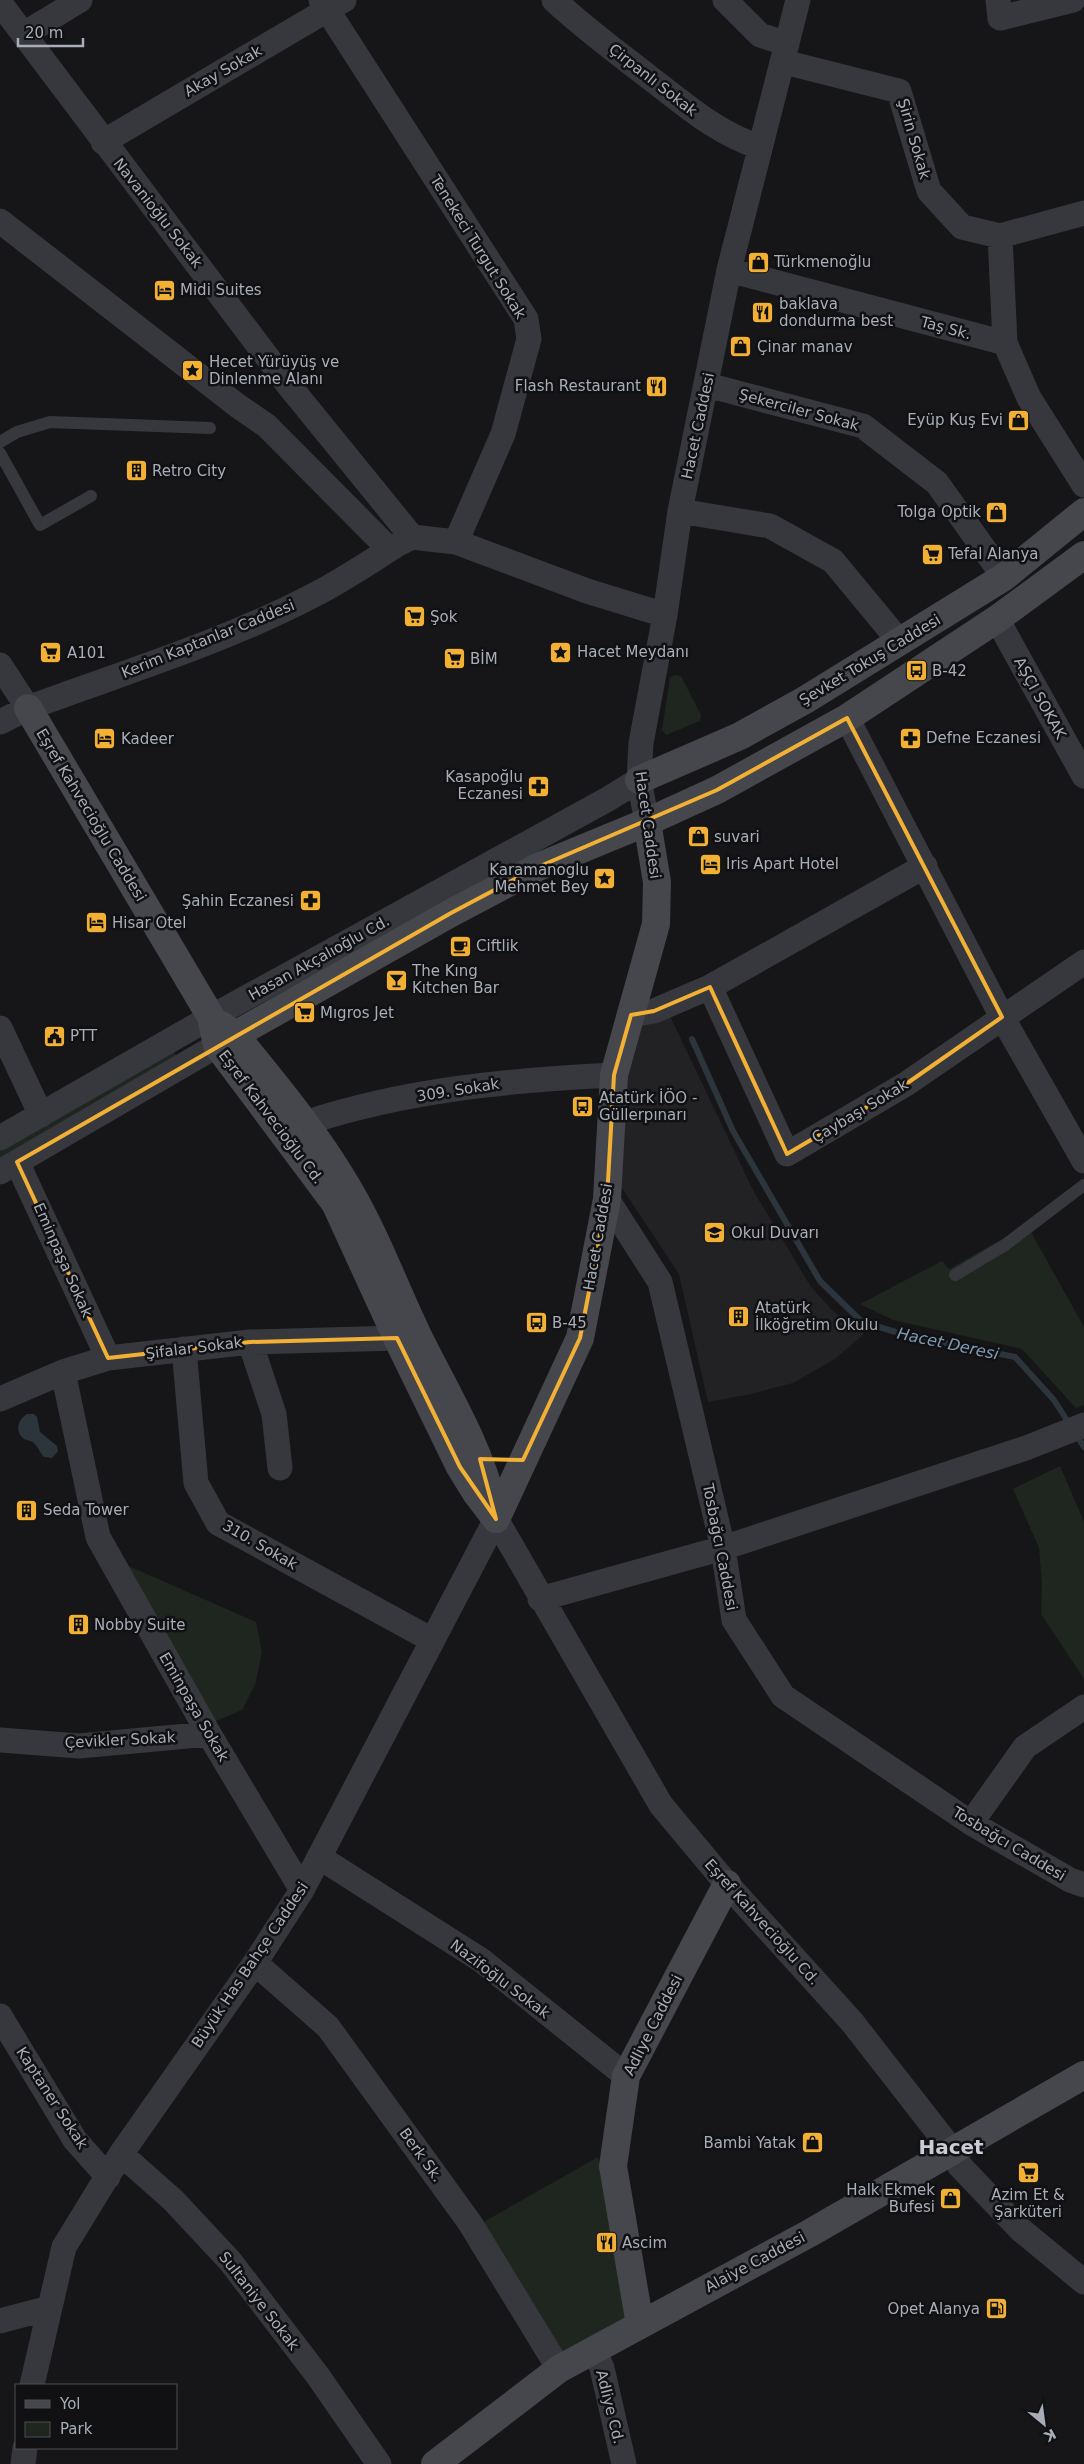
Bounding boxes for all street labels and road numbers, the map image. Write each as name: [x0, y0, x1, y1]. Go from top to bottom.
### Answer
street label: Çirpanlı Sokak: [605, 40, 701, 120]
street label: Akay Sokak: [181, 41, 265, 100]
street label: Şirin Sokak: [894, 96, 934, 182]
street label: Navanioğlu Sokak: [110, 155, 207, 272]
street label: Tenekeci Turgut Sokak: [426, 171, 530, 322]
street label: Taş Sk.: [918, 312, 973, 343]
street label: Hacet Caddesi: [678, 371, 718, 481]
street label: Şekerciler Sokak: [737, 385, 861, 435]
street label: Kerim Kaptanlar Caddesi: [119, 596, 297, 682]
street label: Şevket Tokuş Caddesi: [796, 611, 944, 709]
street label: AŞÇI SOKAK: [1010, 654, 1070, 743]
street label: Eşref Kahvecioğlu Caddesi: [32, 725, 150, 905]
street label: Hacet Caddesi: [632, 770, 664, 880]
street label: Hasan Akçalıoğlu Cd.: [245, 912, 393, 1004]
street label: Eşref Kahvecioğlu Cd.: [215, 1046, 327, 1188]
street label: 309. Sokak: [416, 1075, 501, 1105]
street label: Çaybaşı Sokak: [809, 1075, 912, 1147]
street label: Hacet Caddesi: [580, 1182, 616, 1292]
street label: Eminpaşa Sokak: [30, 1200, 96, 1320]
street label: Şifalar Sokak: [145, 1333, 244, 1363]
street label: Tosbağcı Caddesi: [699, 1481, 741, 1612]
street label: 310. Sokak: [219, 1516, 301, 1574]
street label: Eminpaşa Sokak: [155, 1649, 233, 1765]
street label: Çevikler Sokak: [64, 1728, 176, 1752]
street label: Tosbağcı Caddesi: [948, 1803, 1069, 1885]
street label: Eşref Kahvecioğlu Cd.: [701, 1855, 823, 1989]
street label: Büyük Has Bahçe Caddesi: [188, 1879, 312, 2051]
street label: Nazifoğlu Sokak: [447, 1936, 554, 2022]
street label: Adliye Caddesi: [620, 1972, 686, 2078]
street label: Kaptaner Sokak: [12, 2044, 92, 2153]
street label: Berk Sk.: [395, 2125, 447, 2185]
street label: Alaiye Caddesi: [702, 2228, 808, 2296]
street label: Sultaniye Sokak: [215, 2248, 303, 2354]
street label: Adliye Cd.: [592, 2368, 628, 2446]

